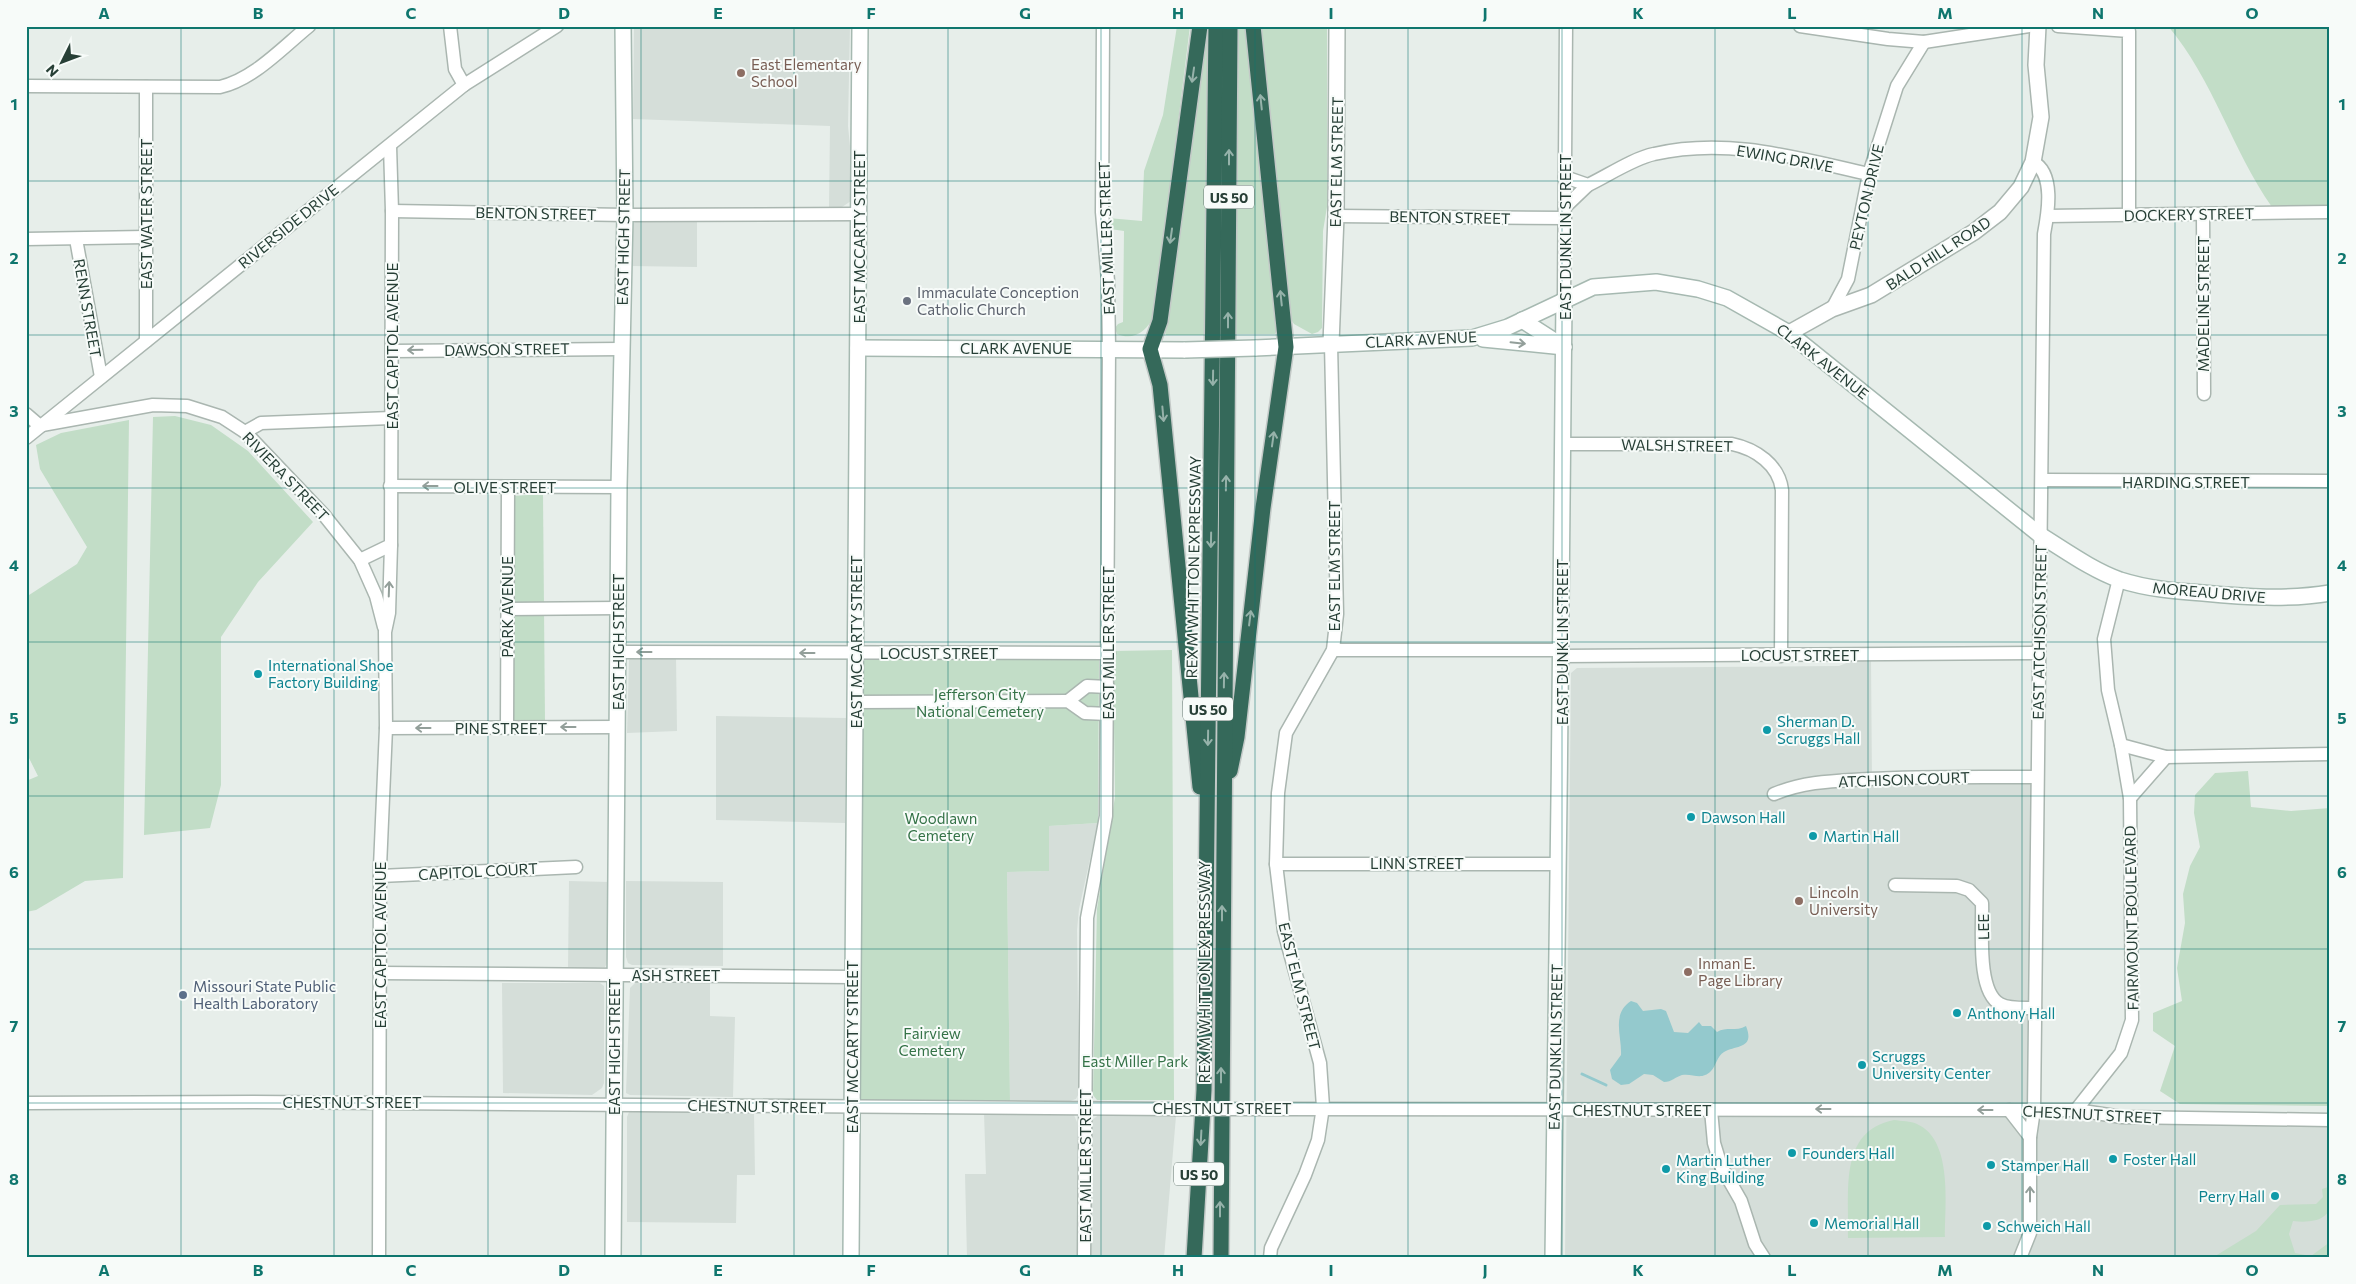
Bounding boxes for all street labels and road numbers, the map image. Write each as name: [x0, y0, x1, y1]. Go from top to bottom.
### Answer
street label: EAST ELM STREET: [1326, 96, 1346, 228]
street label: EAST WATER STREET: [137, 138, 155, 289]
street label: EWING DRIVE: [1735, 141, 1835, 175]
street label: PEYTON DRIVE: [1845, 142, 1887, 252]
street label: EAST MCCARTY STREET: [850, 150, 868, 324]
street label: EAST DUNKLIN STREET: [1556, 153, 1574, 320]
street label: EAST MILLER STREET: [1094, 161, 1118, 315]
street label: EAST HIGH STREET: [613, 168, 633, 305]
street label: RIVERSIDE DRIVE: [234, 180, 342, 272]
road number: US 50: [1204, 186, 1254, 208]
street label: BENTON STREET: [475, 203, 597, 223]
street label: DOCKERY STREET: [2124, 204, 2255, 224]
street label: BENTON STREET: [1389, 207, 1511, 227]
street label: BALD HILL ROAD: [1882, 212, 1994, 294]
street label: MADELINE STREET: [2194, 236, 2212, 372]
street label: RENN STREET: [70, 257, 106, 359]
street label: EAST CAPITOL AVENUE: [383, 262, 401, 430]
street label: CLARK AVENUE: [1773, 319, 1873, 403]
street label: CLARK AVENUE: [1365, 327, 1477, 351]
street label: DAWSON STREET: [444, 339, 570, 359]
street label: CLARK AVENUE: [960, 339, 1072, 357]
street label: RIVIERA STREET: [239, 428, 333, 524]
street label: WALSH STREET: [1621, 435, 1733, 455]
street label: REX M WHITTON EXPRESSWAY: [1182, 455, 1204, 679]
street label: HARDING STREET: [2122, 473, 2250, 491]
street label: OLIVE STREET: [454, 478, 557, 496]
street label: EAST ELM STREET: [1325, 500, 1343, 631]
street label: EAST ATCHISON STREET: [2028, 544, 2050, 720]
street label: EAST MCCARTY STREET: [847, 555, 865, 729]
street label: PARK AVENUE: [498, 556, 516, 658]
street label: EAST DUNKLIN STREET: [1553, 558, 1571, 725]
street label: EAST MILLER STREET: [1099, 566, 1117, 720]
street label: EAST HIGH STREET: [609, 573, 627, 710]
street label: MOREAU DRIVE: [2152, 578, 2266, 606]
street label: LOCUST STREET: [880, 644, 999, 662]
street label: LOCUST STREET: [1741, 646, 1860, 664]
road number: US 50: [1183, 698, 1233, 721]
street label: PINE STREET: [455, 719, 548, 737]
street label: ATCHISON COURT: [1838, 768, 1971, 790]
street label: FAIRMOUNT BOULEVARD: [2120, 825, 2142, 1011]
street label: LINN STREET: [1370, 854, 1464, 872]
street label: CAPITOL COURT: [418, 859, 539, 883]
street label: REX M WHITTON EXPRESSWAY: [1195, 860, 1213, 1083]
street label: EAST CAPITOL AVENUE: [371, 861, 389, 1029]
street label: LEE: [1974, 914, 1992, 940]
street label: EAST ELM STREET: [1275, 920, 1325, 1052]
street label: EAST MCCARTY STREET: [843, 960, 861, 1134]
street label: EAST DUNKLIN STREET: [1545, 963, 1565, 1130]
street label: ASH STREET: [632, 966, 721, 984]
street label: EAST HIGH STREET: [605, 978, 623, 1115]
street label: EAST MILLER STREET: [1076, 1089, 1094, 1243]
street label: CHESTNUT STREET: [282, 1093, 422, 1111]
street label: CHESTNUT STREET: [687, 1096, 827, 1116]
street label: CHESTNUT STREET: [1152, 1099, 1292, 1117]
street label: CHESTNUT STREET: [1572, 1101, 1712, 1119]
street label: CHESTNUT STREET: [2022, 1101, 2162, 1127]
road number: US 50: [1174, 1162, 1224, 1186]

